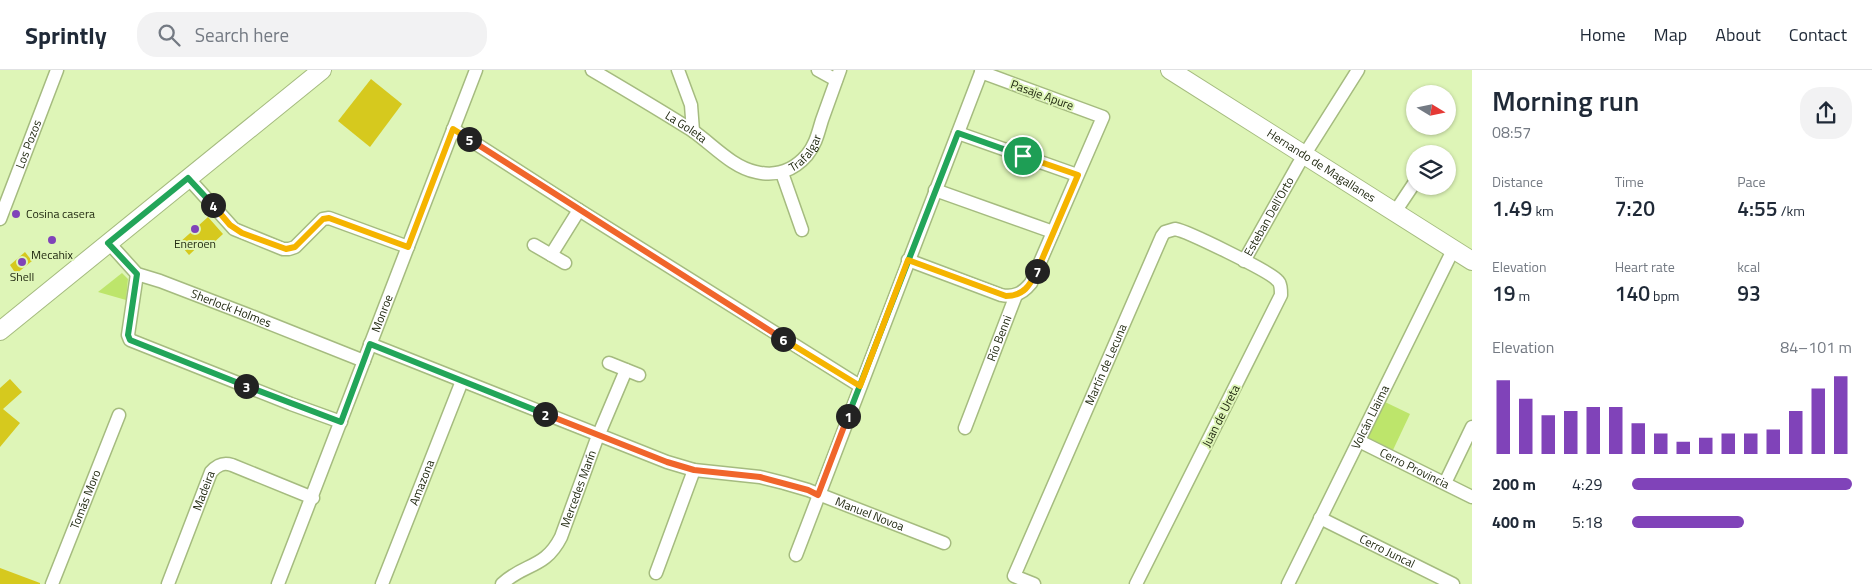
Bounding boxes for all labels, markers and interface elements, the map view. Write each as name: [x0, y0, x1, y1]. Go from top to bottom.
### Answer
search box: [137, 12, 487, 57]
text: Sprintly: [25, 17, 107, 53]
text: Search here: [195, 20, 289, 49]
icon: search: [155, 21, 183, 49]
text: Home: [1580, 21, 1626, 48]
text: Map: [1654, 21, 1687, 48]
text: About: [1715, 21, 1761, 48]
text: Contact: [1789, 21, 1847, 48]
street label: Pasaje Apure: [1008, 74, 1076, 115]
text: Morning run: [1492, 79, 1639, 122]
north arrow: [1406, 85, 1456, 135]
map controls: [1406, 85, 1456, 195]
button: share: [1800, 87, 1852, 139]
street label: La Goleta: [662, 106, 712, 147]
street label: Los Pozos: [10, 116, 46, 171]
text: 08:57: [1492, 120, 1531, 144]
street label: Hernando de Magallanes: [1263, 124, 1380, 207]
pin: 5: [456, 126, 482, 152]
text: 5: [466, 129, 473, 150]
street label: Trafalgar: [785, 132, 826, 176]
pin: [1002, 135, 1044, 177]
icon: arrive: [1009, 142, 1037, 170]
button: layers: [1406, 145, 1456, 195]
text: Distance: [1492, 171, 1543, 192]
text: Time: [1615, 171, 1644, 192]
text: Pace: [1737, 171, 1766, 192]
street label: Esteban Dell'Orto: [1239, 173, 1299, 260]
pin: 4: [200, 192, 226, 218]
text: 1.49: [1492, 192, 1532, 224]
text: 7:20: [1615, 192, 1655, 224]
text: 4:55: [1737, 192, 1778, 224]
text: 4: [210, 195, 217, 216]
text: km: [1532, 200, 1554, 221]
text: /km: [1778, 200, 1805, 221]
place label: Cosina casera: [26, 204, 95, 223]
marker: Cosina casera: [10, 208, 22, 220]
marker: Eneroen: [189, 223, 201, 235]
marker: Mecahix: [46, 234, 58, 246]
place label: Eneroen: [174, 234, 216, 253]
place label: Mecahix: [31, 245, 73, 264]
marker: Shell: [16, 256, 28, 268]
text: Elevation: [1492, 256, 1546, 277]
text: Heart rate: [1615, 256, 1675, 277]
text: kcal: [1737, 256, 1760, 277]
pin: 7: [1024, 258, 1050, 284]
text: 7: [1034, 261, 1041, 282]
place label: Shell: [10, 267, 34, 286]
text: 19: [1492, 277, 1516, 309]
text: 140: [1615, 277, 1650, 309]
text: 93: [1737, 277, 1761, 309]
street label: Sherlock Holmes: [188, 284, 275, 332]
text: m: [1516, 285, 1530, 306]
text: bpm: [1650, 285, 1679, 306]
street label: Monroe: [366, 291, 398, 335]
street label: Río Benni: [981, 312, 1016, 364]
street label: Martín de Lecuna: [1079, 321, 1132, 408]
pin: 6: [770, 326, 796, 352]
text: 6: [780, 329, 787, 350]
text: Elevation: [1492, 335, 1554, 359]
text: 84–101 m: [1780, 335, 1852, 359]
pin: 3: [234, 374, 258, 398]
text: 3: [243, 376, 250, 397]
street label: Juan de Ureta: [1197, 381, 1244, 450]
street label: Volcán Llaima: [1346, 382, 1394, 452]
pin: 2: [532, 402, 558, 426]
text: 2: [542, 404, 549, 425]
pin: 1: [836, 404, 860, 428]
text: 1: [845, 406, 852, 427]
street label: Cerro Provincia: [1377, 443, 1453, 493]
street label: Mercedes Marín: [555, 447, 601, 530]
street label: Amazona: [404, 457, 439, 508]
street label: Tomás Moro: [65, 467, 105, 532]
street label: Madeira: [187, 468, 220, 513]
text: 200 m: [1492, 472, 1536, 496]
text: 4:29: [1572, 472, 1602, 496]
street label: Manuel Novoa: [832, 491, 907, 536]
text: 400 m: [1492, 510, 1536, 534]
text: 5:18: [1572, 510, 1602, 534]
street label: Cerro Juncal: [1356, 529, 1419, 573]

